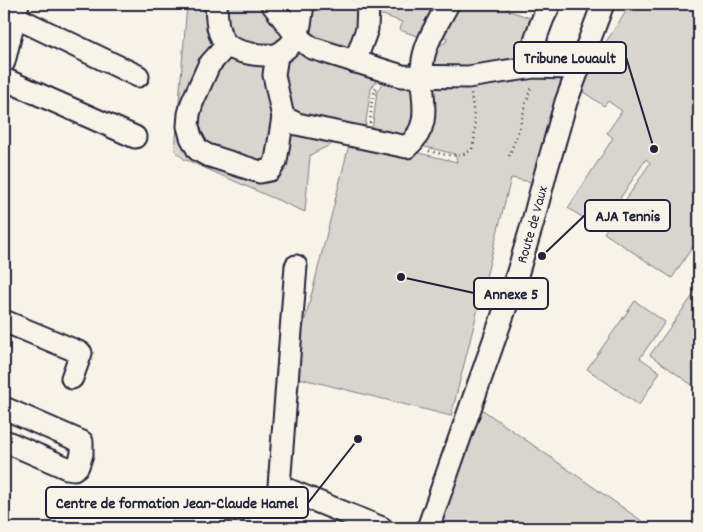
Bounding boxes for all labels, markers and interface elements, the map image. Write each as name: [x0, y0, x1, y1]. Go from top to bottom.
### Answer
callout: Tribune Louault: [514, 42, 626, 73]
text: Tribune Louault: [524, 48, 616, 71]
street label: Route de Vaux: [512, 183, 555, 266]
callout: AJA Tennis: [585, 200, 670, 231]
text: AJA Tennis: [596, 206, 661, 229]
callout: Annexe 5: [474, 278, 548, 309]
text: Annexe 5: [484, 284, 538, 307]
callout: Centre de formation Jean-Claude Hamel: [46, 487, 308, 518]
text: Centre de formation Jean-Claude Hamel: [56, 493, 298, 516]

